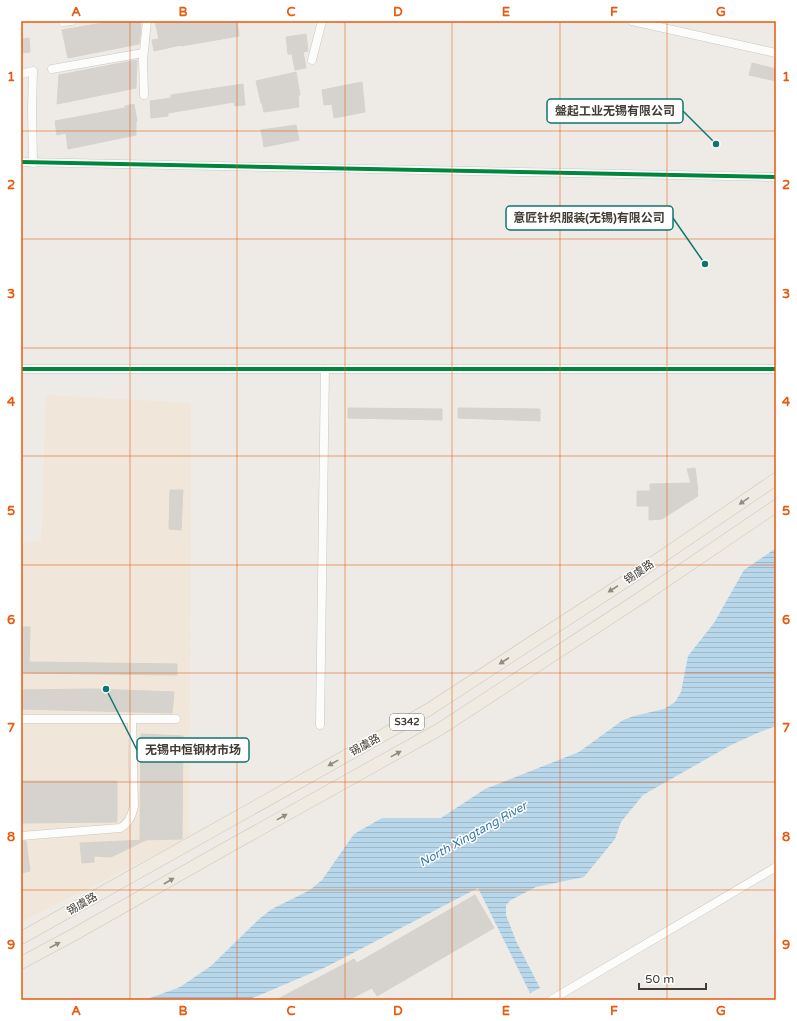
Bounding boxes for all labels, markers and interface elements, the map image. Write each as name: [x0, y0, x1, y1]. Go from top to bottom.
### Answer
text: A: [71, 4, 81, 20]
text: B: [178, 4, 188, 20]
text: C: [286, 4, 296, 20]
text: D: [393, 4, 403, 20]
text: E: [502, 4, 510, 20]
text: F: [610, 4, 618, 20]
text: G: [716, 4, 726, 20]
text: 1: [7, 69, 15, 85]
text: 1: [782, 69, 790, 85]
callout: 盤起工业无锡有限公司: [547, 99, 683, 123]
text: 盤起工业无锡有限公司: [555, 104, 675, 118]
text: 2: [7, 177, 15, 193]
text: 2: [782, 177, 790, 193]
callout: 意匠针织服装(无锡)有限公司: [506, 206, 673, 230]
text: 意匠针织服装(无锡)有限公司: [513, 211, 665, 225]
text: 3: [7, 286, 15, 302]
text: 3: [782, 286, 790, 302]
text: 4: [7, 394, 16, 410]
text: 4: [782, 394, 791, 410]
one-way arrow: [739, 497, 749, 505]
text: 5: [7, 503, 15, 519]
text: 5: [782, 503, 790, 519]
street label: 锡虞路: [622, 557, 656, 587]
one-way arrow: [608, 585, 618, 593]
text: 6: [7, 612, 15, 628]
text: 6: [782, 612, 790, 628]
one-way arrow: [498, 657, 510, 664]
road number: S342: [390, 714, 424, 730]
text: 7: [7, 720, 15, 736]
text: 7: [782, 720, 790, 736]
street label: 锡虞路: [347, 731, 383, 759]
callout: 无锡中恒钢材市场: [137, 738, 249, 762]
text: 无锡中恒钢材市场: [145, 743, 241, 757]
one-way arrow: [390, 751, 401, 757]
one-way arrow: [327, 760, 339, 767]
water label: North Xingtang River: [417, 798, 530, 869]
one-way arrow: [276, 814, 288, 821]
text: 8: [7, 829, 15, 845]
text: 8: [782, 829, 790, 845]
one-way arrow: [163, 877, 174, 884]
street label: 锡虞路: [64, 890, 100, 918]
text: 9: [7, 937, 15, 953]
text: 9: [782, 937, 790, 953]
one-way arrow: [49, 941, 61, 948]
scale bar: [639, 965, 706, 991]
text: 50 m: [645, 972, 674, 986]
text: A: [71, 1003, 81, 1019]
text: B: [178, 1003, 188, 1019]
text: C: [286, 1003, 296, 1019]
text: D: [393, 1003, 403, 1019]
text: E: [502, 1003, 510, 1019]
text: F: [610, 1003, 618, 1019]
text: G: [716, 1003, 726, 1019]

